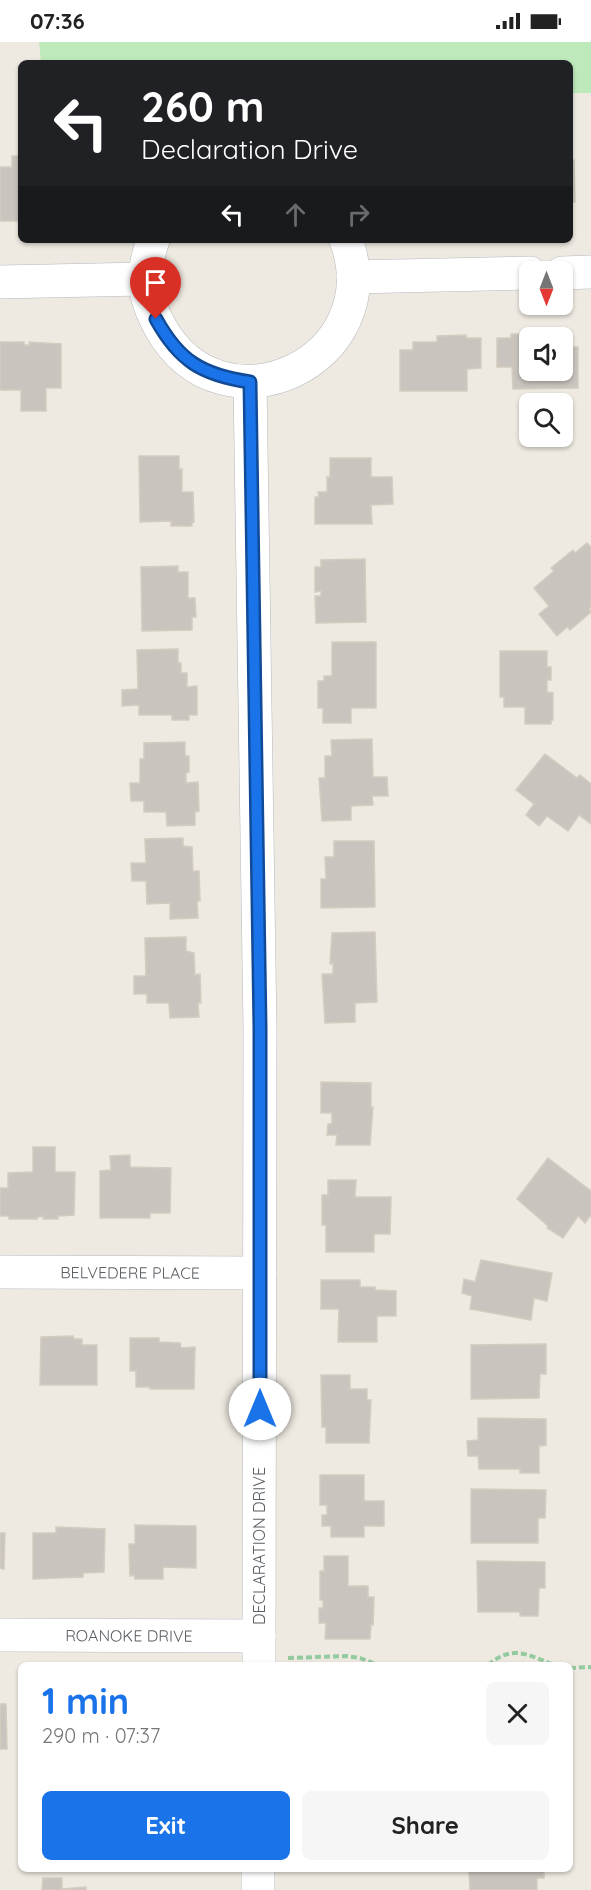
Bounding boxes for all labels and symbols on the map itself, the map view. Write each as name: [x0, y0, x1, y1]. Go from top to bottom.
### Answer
pin: [130, 257, 181, 319]
north arrow: [519, 261, 573, 315]
street label: BELVEDERE PLACE: [60, 1262, 200, 1283]
position arrow: [228, 1377, 292, 1441]
street label: DECLARATION DRIVE: [249, 1467, 269, 1625]
street label: ROANOKE DRIVE: [65, 1625, 193, 1646]

